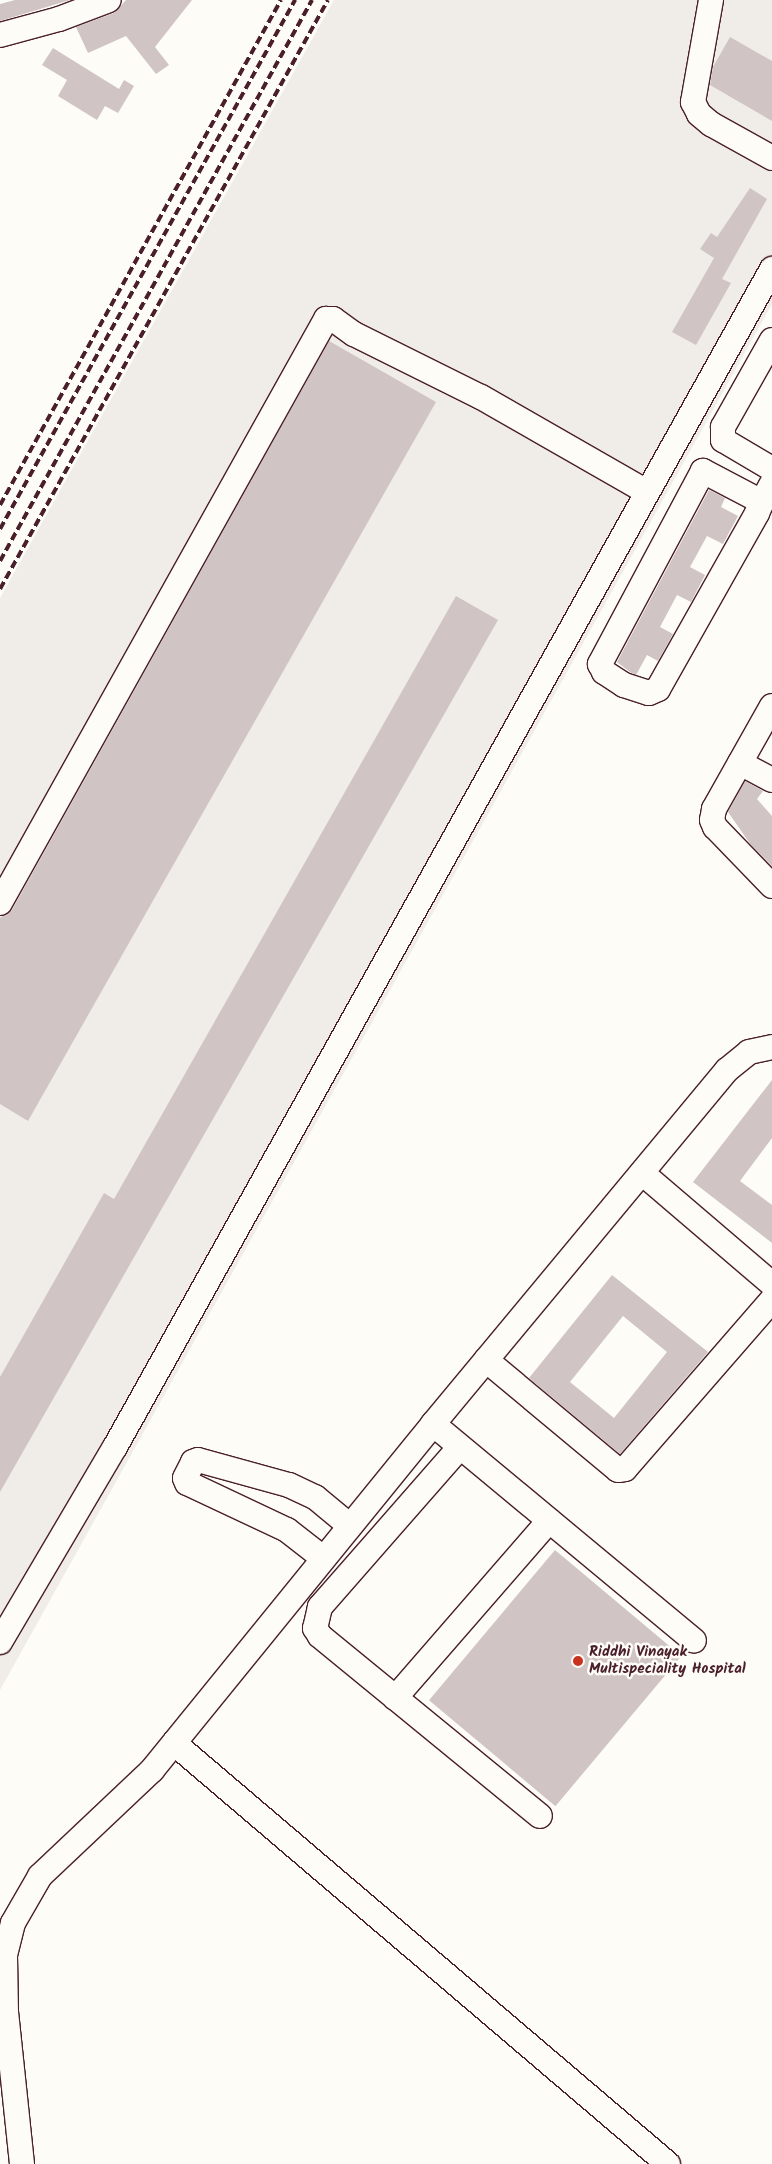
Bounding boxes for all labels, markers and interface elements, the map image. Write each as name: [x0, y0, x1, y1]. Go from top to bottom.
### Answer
place label: Riddhi Vinayak Multispeciality Hospital: [589, 1643, 746, 1678]
marker: Riddhi Vinayak Multispeciality Hospital: [571, 1654, 585, 1668]

